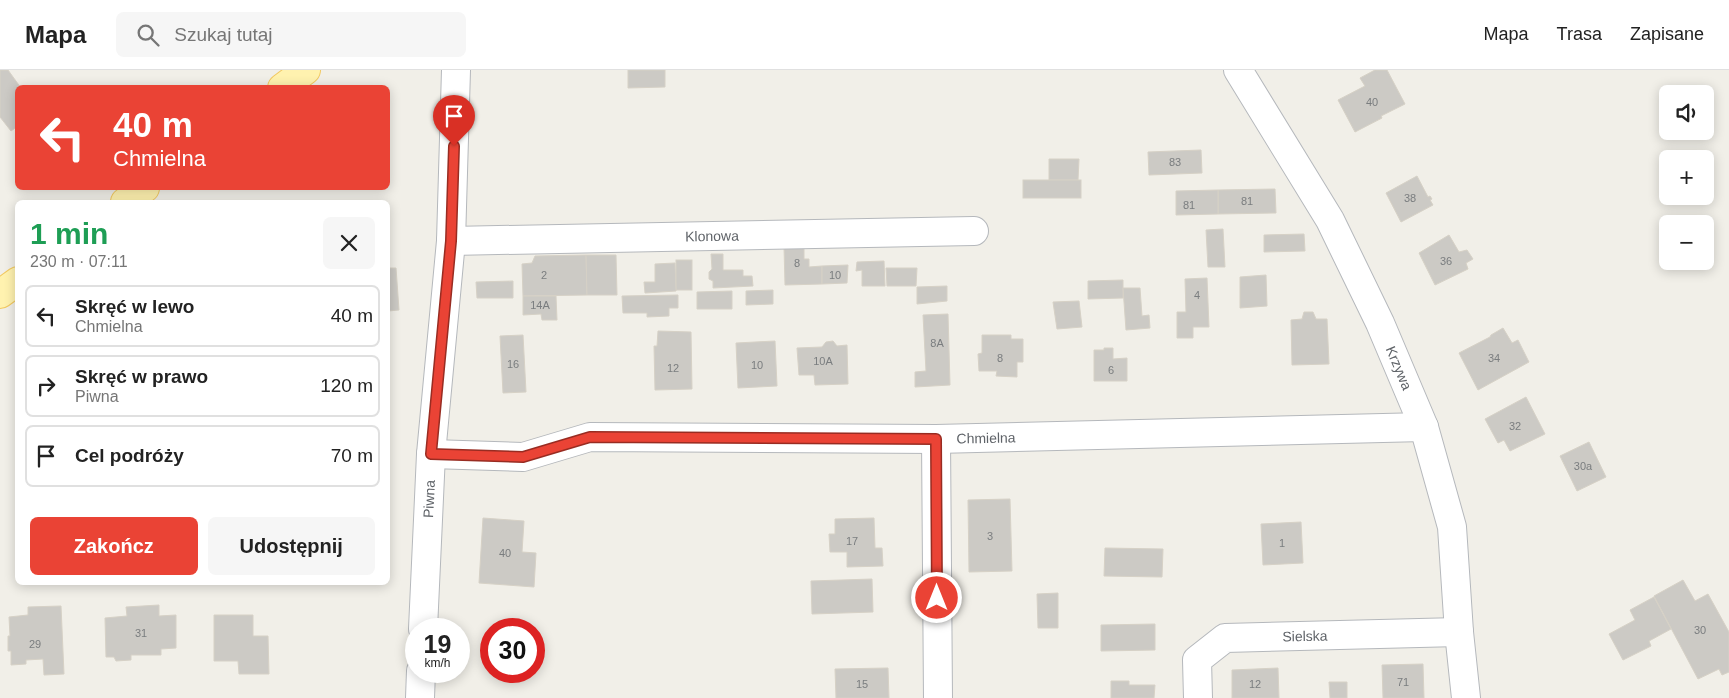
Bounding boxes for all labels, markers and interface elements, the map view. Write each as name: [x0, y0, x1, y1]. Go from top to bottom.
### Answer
search box: [116, 12, 466, 57]
text: Mapa: [25, 21, 86, 48]
icon: search: [134, 21, 162, 49]
text: Szukaj tutaj: [174, 24, 273, 45]
text: Mapa: [1484, 24, 1529, 44]
text: Trasa: [1557, 24, 1602, 44]
text: Zapisane: [1630, 24, 1704, 44]
map controls: [1659, 85, 1714, 270]
button: sound: [1659, 85, 1714, 140]
pin: [433, 95, 475, 146]
house number: 40: [1366, 96, 1378, 108]
icon: arrive: [440, 102, 468, 130]
icon: left: [30, 105, 95, 170]
text: 40 m: [113, 105, 193, 144]
text: Chmielna: [113, 146, 206, 171]
button: +: [1659, 150, 1714, 205]
house number: 83: [1169, 156, 1181, 168]
house number: 38: [1404, 192, 1416, 204]
house number: 81: [1241, 195, 1253, 207]
house number: 81: [1183, 199, 1195, 211]
button: −: [1659, 215, 1714, 270]
text: 1 min: [30, 217, 108, 250]
button: close: [323, 217, 375, 269]
street label: Klonowa: [685, 228, 739, 244]
text: 230 m · 07:11: [30, 253, 128, 270]
house number: 36: [1440, 255, 1452, 267]
house number: 8: [794, 257, 800, 269]
house number: 2: [541, 269, 547, 281]
house number: 10: [829, 269, 841, 281]
house number: 4: [1194, 289, 1200, 301]
text: Skręć w lewo: [75, 296, 194, 317]
house number: 14A: [530, 299, 550, 311]
icon: left: [32, 302, 60, 330]
text: 40 m: [331, 305, 373, 326]
text: Chmielna: [75, 318, 143, 335]
house number: 8A: [930, 337, 944, 349]
street label: Krzywa: [1383, 344, 1415, 392]
house number: 8: [997, 352, 1003, 364]
house number: 34: [1488, 352, 1500, 364]
house number: 10A: [813, 355, 833, 367]
house number: 16: [507, 358, 519, 370]
house number: 10: [751, 359, 763, 371]
house number: 12: [667, 362, 679, 374]
house number: 6: [1108, 364, 1114, 376]
text: Skręć w prawo: [75, 366, 208, 387]
icon: right: [32, 372, 60, 400]
text: 120 m: [320, 375, 373, 396]
text: Piwna: [75, 388, 119, 405]
house number: 32: [1509, 420, 1521, 432]
street label: Chmielna: [956, 429, 1016, 447]
icon: arrive: [32, 442, 60, 470]
text: Cel podróży: [75, 445, 184, 466]
text: 70 m: [331, 445, 373, 466]
house number: 30a: [1574, 460, 1593, 472]
street label: Piwna: [420, 479, 438, 518]
button: Zakończ: [30, 517, 198, 575]
button: Udostępnij: [208, 517, 375, 575]
house number: 3: [987, 530, 993, 542]
house number: 17: [846, 535, 858, 547]
house number: 1: [1279, 537, 1285, 549]
house number: 40: [499, 547, 511, 559]
position arrow: [910, 571, 962, 623]
speed limit sign: 30: [480, 618, 545, 683]
house number: 30: [1694, 624, 1706, 636]
house number: 31: [135, 627, 147, 639]
street label: Sielska: [1282, 628, 1328, 644]
text: 19: [424, 630, 451, 658]
house number: 29: [29, 638, 41, 650]
text: km/h: [424, 656, 451, 670]
house number: 71: [1397, 676, 1409, 688]
house number: 15: [856, 678, 868, 690]
house number: 12: [1249, 678, 1261, 690]

